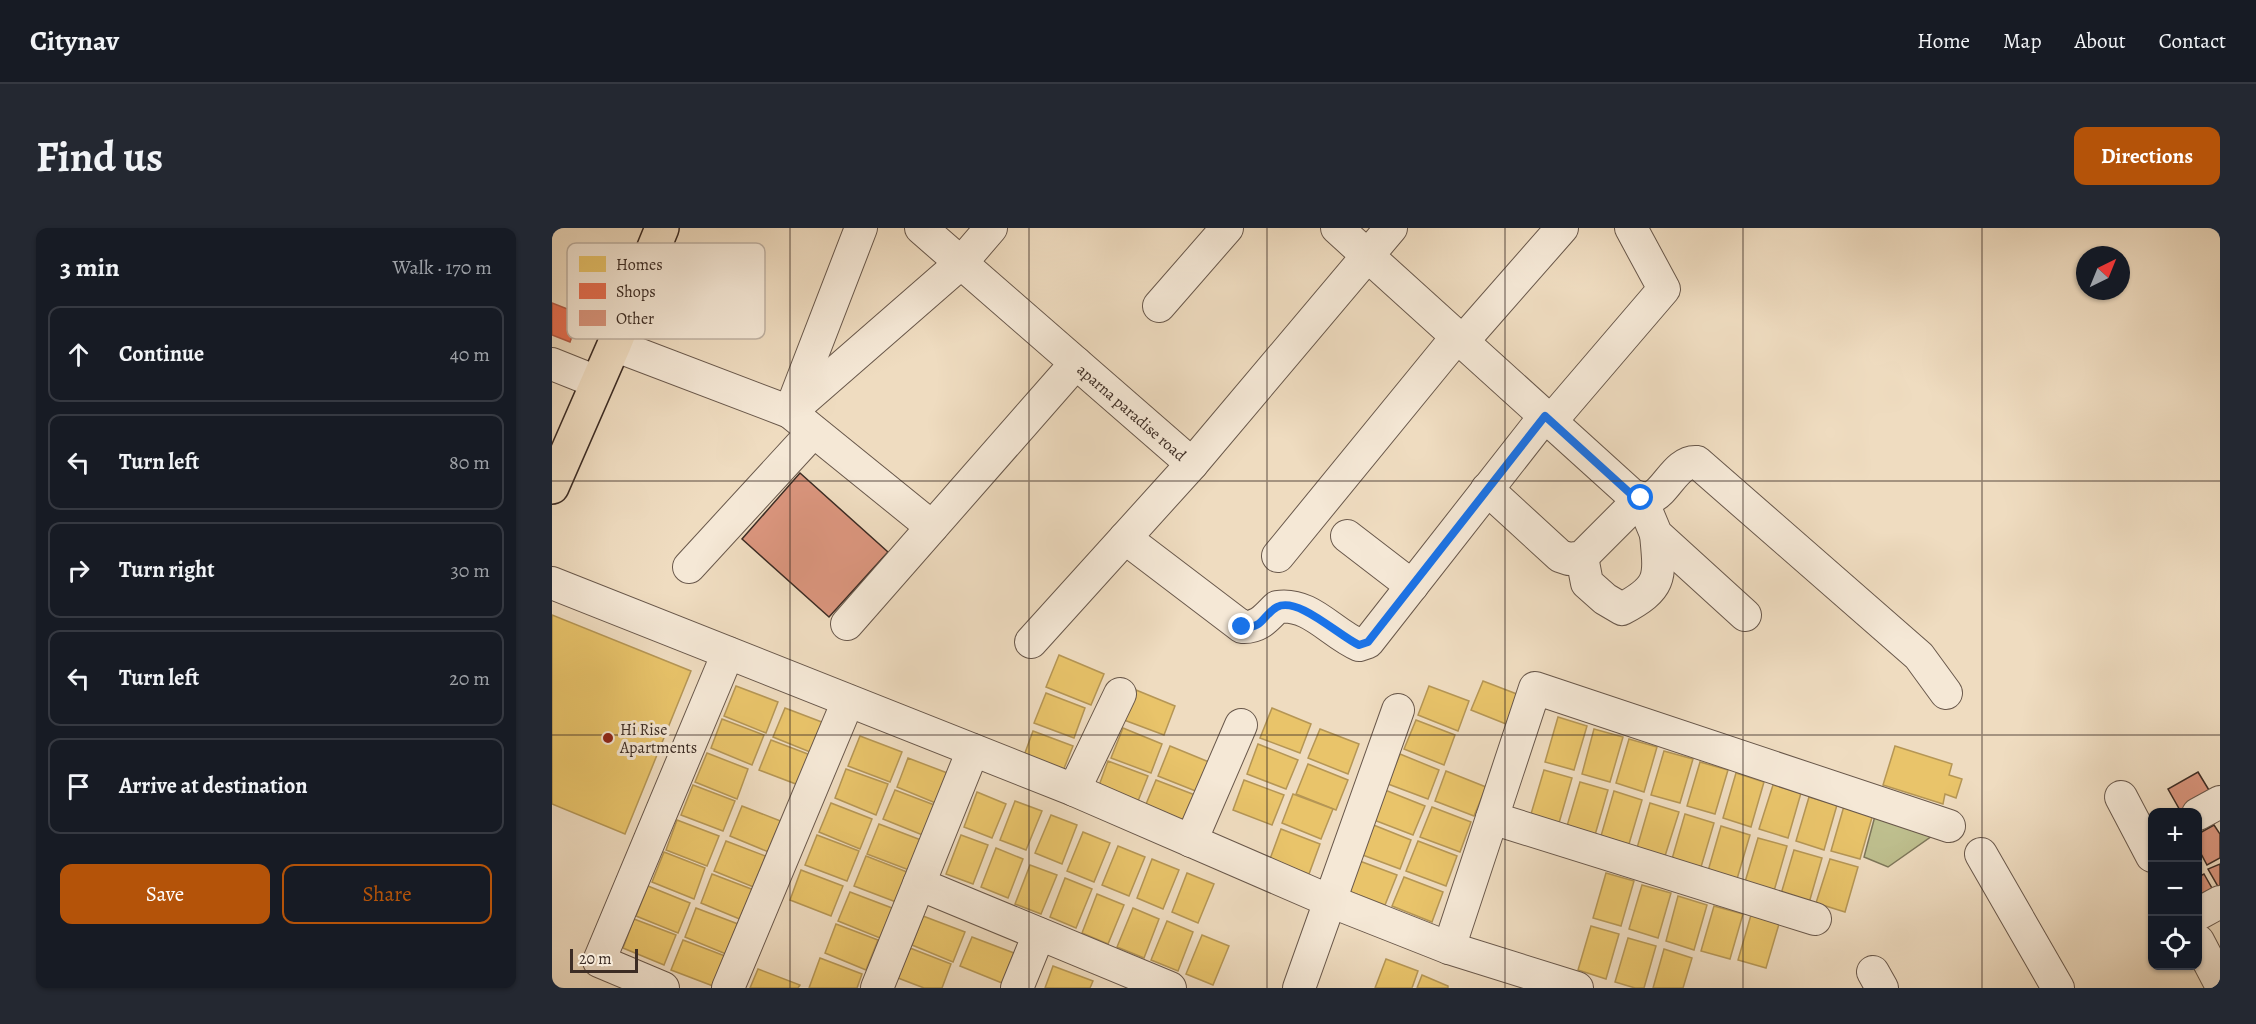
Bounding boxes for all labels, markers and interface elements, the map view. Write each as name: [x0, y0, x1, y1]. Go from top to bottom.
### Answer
text: Citynav: [30, 22, 119, 60]
text: Home: [1917, 27, 1970, 55]
text: Map: [2003, 27, 2041, 55]
text: About: [2074, 27, 2126, 55]
text: Contact: [2159, 27, 2226, 55]
button: Directions: [2074, 127, 2220, 185]
text: Find us: [36, 128, 163, 185]
legend: [567, 243, 765, 339]
north arrow: [2076, 246, 2130, 300]
text: 3 min: [60, 250, 120, 285]
text: Walk · 170 m: [392, 254, 492, 281]
text: Homes: [616, 254, 663, 276]
text: Shops: [616, 281, 656, 303]
text: Other: [616, 308, 654, 330]
icon: ahead: [62, 338, 95, 371]
text: Continue: [119, 339, 204, 369]
text: 40 m: [450, 341, 490, 368]
street label: aparna paradise road: [1072, 359, 1191, 467]
icon: left: [62, 446, 95, 479]
text: Turn left: [119, 447, 199, 477]
text: 80 m: [449, 449, 490, 476]
route start: [1627, 484, 1653, 510]
icon: right: [62, 554, 95, 587]
text: Turn right: [119, 555, 215, 585]
text: 30 m: [450, 557, 490, 584]
route end: [1228, 613, 1254, 639]
icon: left: [62, 662, 95, 695]
text: Turn left: [119, 663, 199, 693]
text: 20 m: [449, 665, 490, 692]
place label: Hi Rise Apartments: [619, 719, 697, 759]
marker: Hi Rise Apartments: [601, 731, 615, 745]
icon: arrive: [62, 770, 95, 803]
text: Arrive at destination: [119, 771, 308, 801]
map controls: [2148, 808, 2202, 970]
button: +: [2148, 808, 2202, 862]
button: −: [2148, 862, 2202, 916]
button: Save: [60, 864, 270, 924]
button: Share: [282, 864, 492, 924]
button: locate: [2148, 916, 2202, 970]
scale bar: [570, 946, 638, 974]
text: 20 m: [579, 948, 612, 970]

